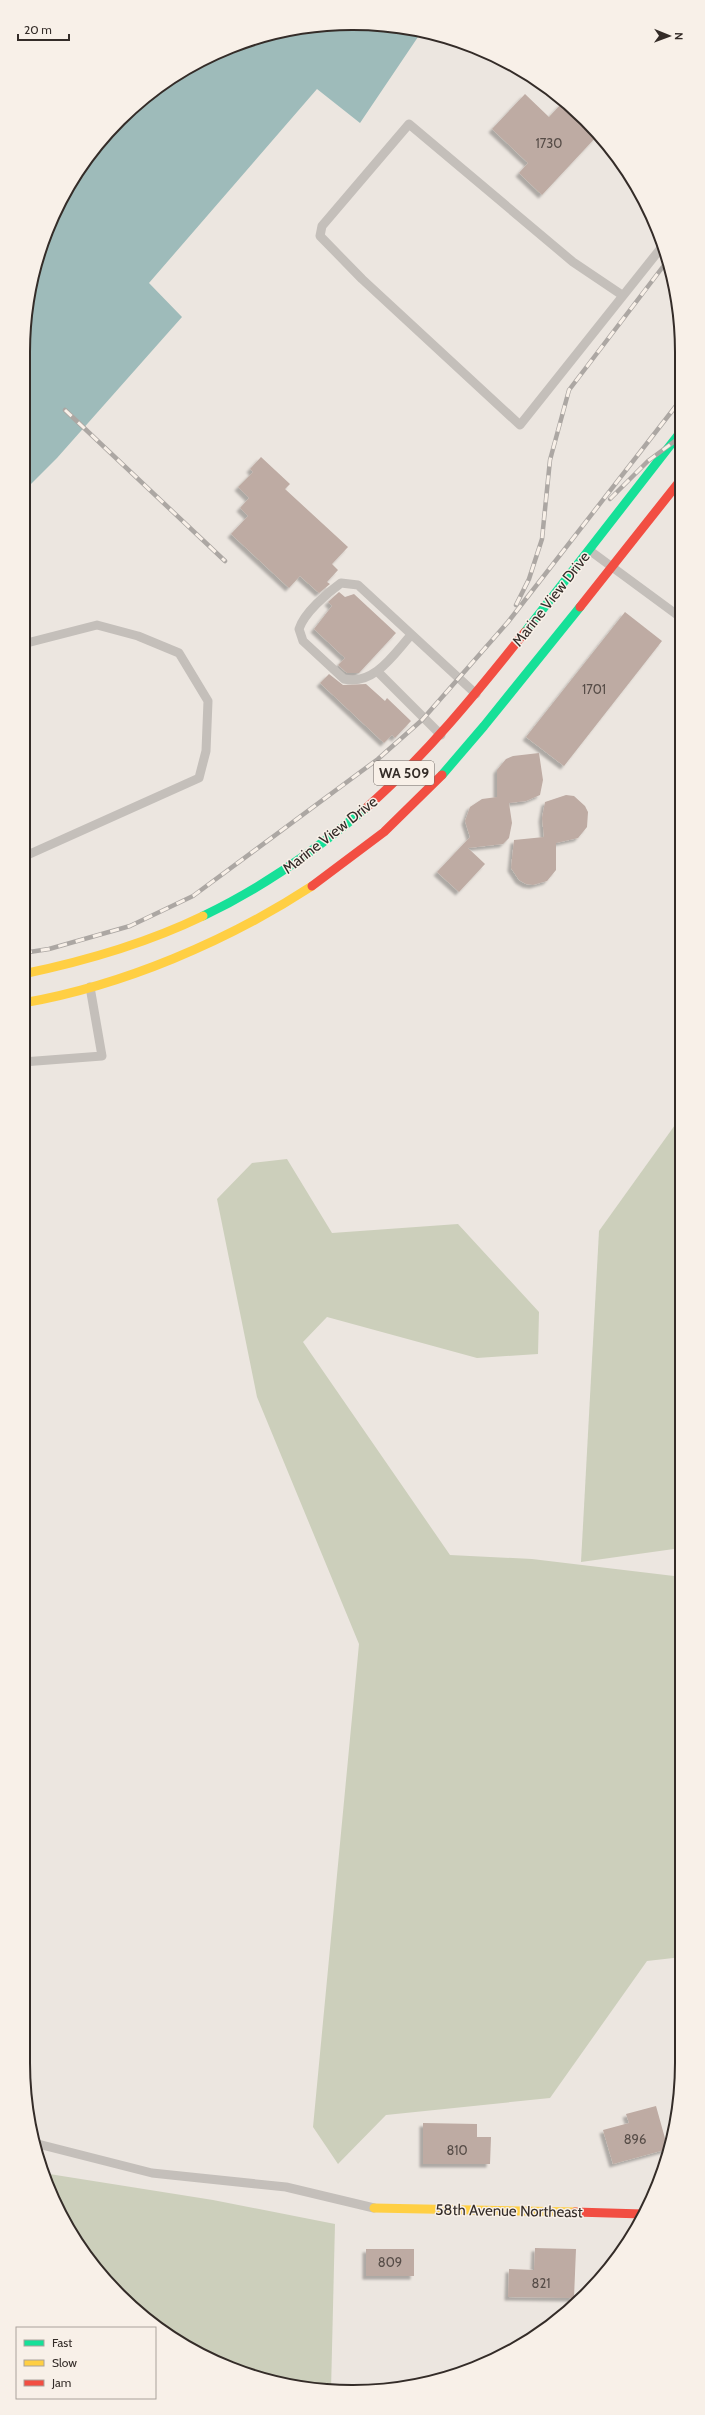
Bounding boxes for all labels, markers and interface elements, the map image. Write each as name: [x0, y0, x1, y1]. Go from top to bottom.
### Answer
scale bar: [18, 16, 69, 42]
north arrow: [649, 16, 689, 56]
text: 20 m: [24, 22, 52, 37]
text: N: [672, 32, 686, 40]
house number: 1730: [536, 135, 562, 151]
street label: Marine View Drive: [508, 548, 594, 650]
house number: 1701: [582, 681, 606, 697]
road number: WA 509: [374, 761, 434, 785]
street label: Marine View Drive: [279, 792, 381, 878]
house number: 896: [624, 2131, 646, 2147]
house number: 810: [446, 2142, 468, 2158]
street label: 58th Avenue Northeast: [435, 2201, 583, 2221]
house number: 809: [378, 2254, 402, 2270]
house number: 821: [532, 2275, 550, 2291]
legend: [16, 2327, 156, 2399]
text: Fast: [52, 2335, 72, 2350]
text: Slow: [52, 2355, 77, 2370]
text: Jam: [51, 2375, 71, 2390]

